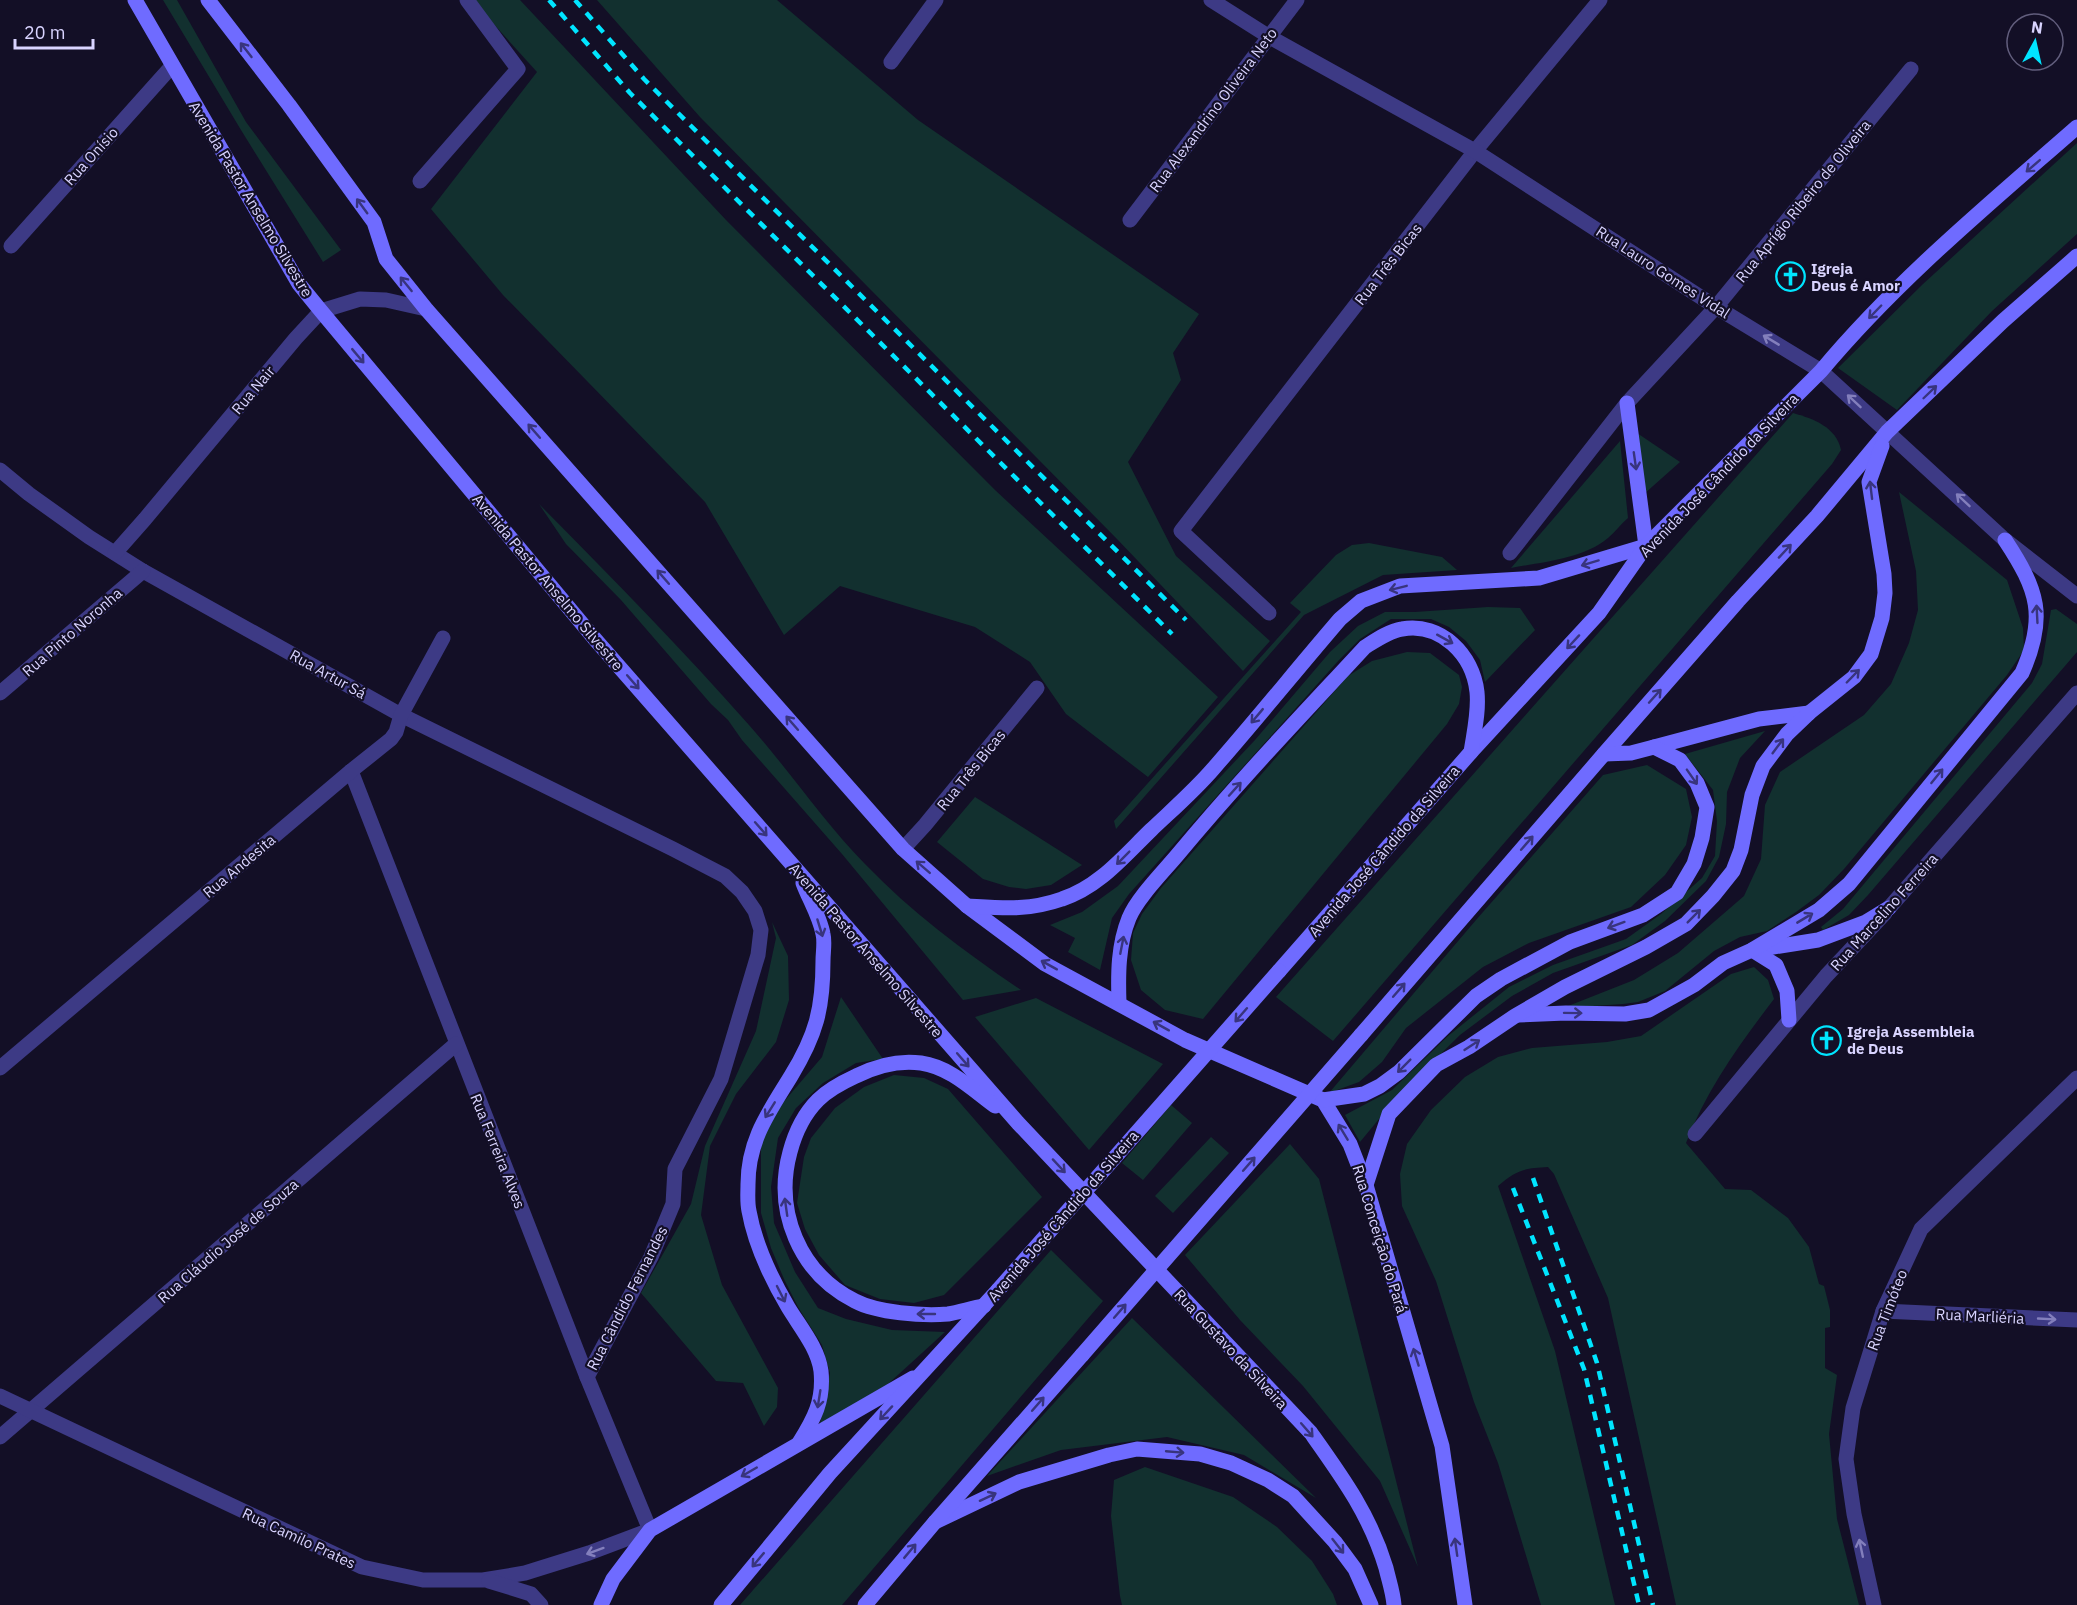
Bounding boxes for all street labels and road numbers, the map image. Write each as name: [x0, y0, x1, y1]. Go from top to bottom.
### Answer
street label: Rua Alexandrino Oliveira Neto: [1145, 24, 1281, 196]
street label: Avenida Pastor Anselmo Silvestre: [185, 98, 317, 300]
street label: Rua Aprígio Ribeiro de Oliveira: [1731, 116, 1875, 286]
street label: Rua Onísio: [60, 123, 122, 189]
street label: Rua Três Bicas: [1350, 219, 1426, 309]
street label: Rua Lauro Gomes Vidal: [1593, 222, 1733, 322]
street label: Rua Nair: [227, 361, 279, 418]
street label: Avenida José Cândido da Silveira: [1635, 389, 1803, 561]
street label: Avenida Pastor Anselmo Silvestre: [468, 490, 628, 674]
street label: Rua Pinto Noronha: [18, 583, 126, 681]
street label: Rua Artur Sá: [286, 645, 370, 703]
street label: Rua Três Bicas: [933, 726, 1009, 814]
street label: Avenida José Cândido da Silveira: [1304, 761, 1464, 941]
street label: Rua Andesita: [199, 830, 279, 902]
street label: Rua Marcelino Ferreira: [1826, 849, 1942, 975]
street label: Avenida Pastor Anselmo Silvestre: [785, 859, 947, 1041]
street label: Rua Ferreira Alves: [466, 1091, 530, 1211]
street label: Avenida José Cândido da Silveira: [983, 1126, 1143, 1306]
street label: Rua Conceição do Pará: [1348, 1163, 1412, 1315]
street label: Rua Cláudio José de Souza: [154, 1175, 302, 1307]
street label: Rua Cândido Fernandes: [582, 1223, 672, 1373]
street label: Rua Timóteo: [1863, 1267, 1911, 1353]
street label: Rua Gustavo da Silveira: [1170, 1285, 1292, 1413]
street label: Rua Marliéria: [1935, 1304, 2025, 1328]
street label: Rua Camilo Prates: [239, 1503, 359, 1573]

